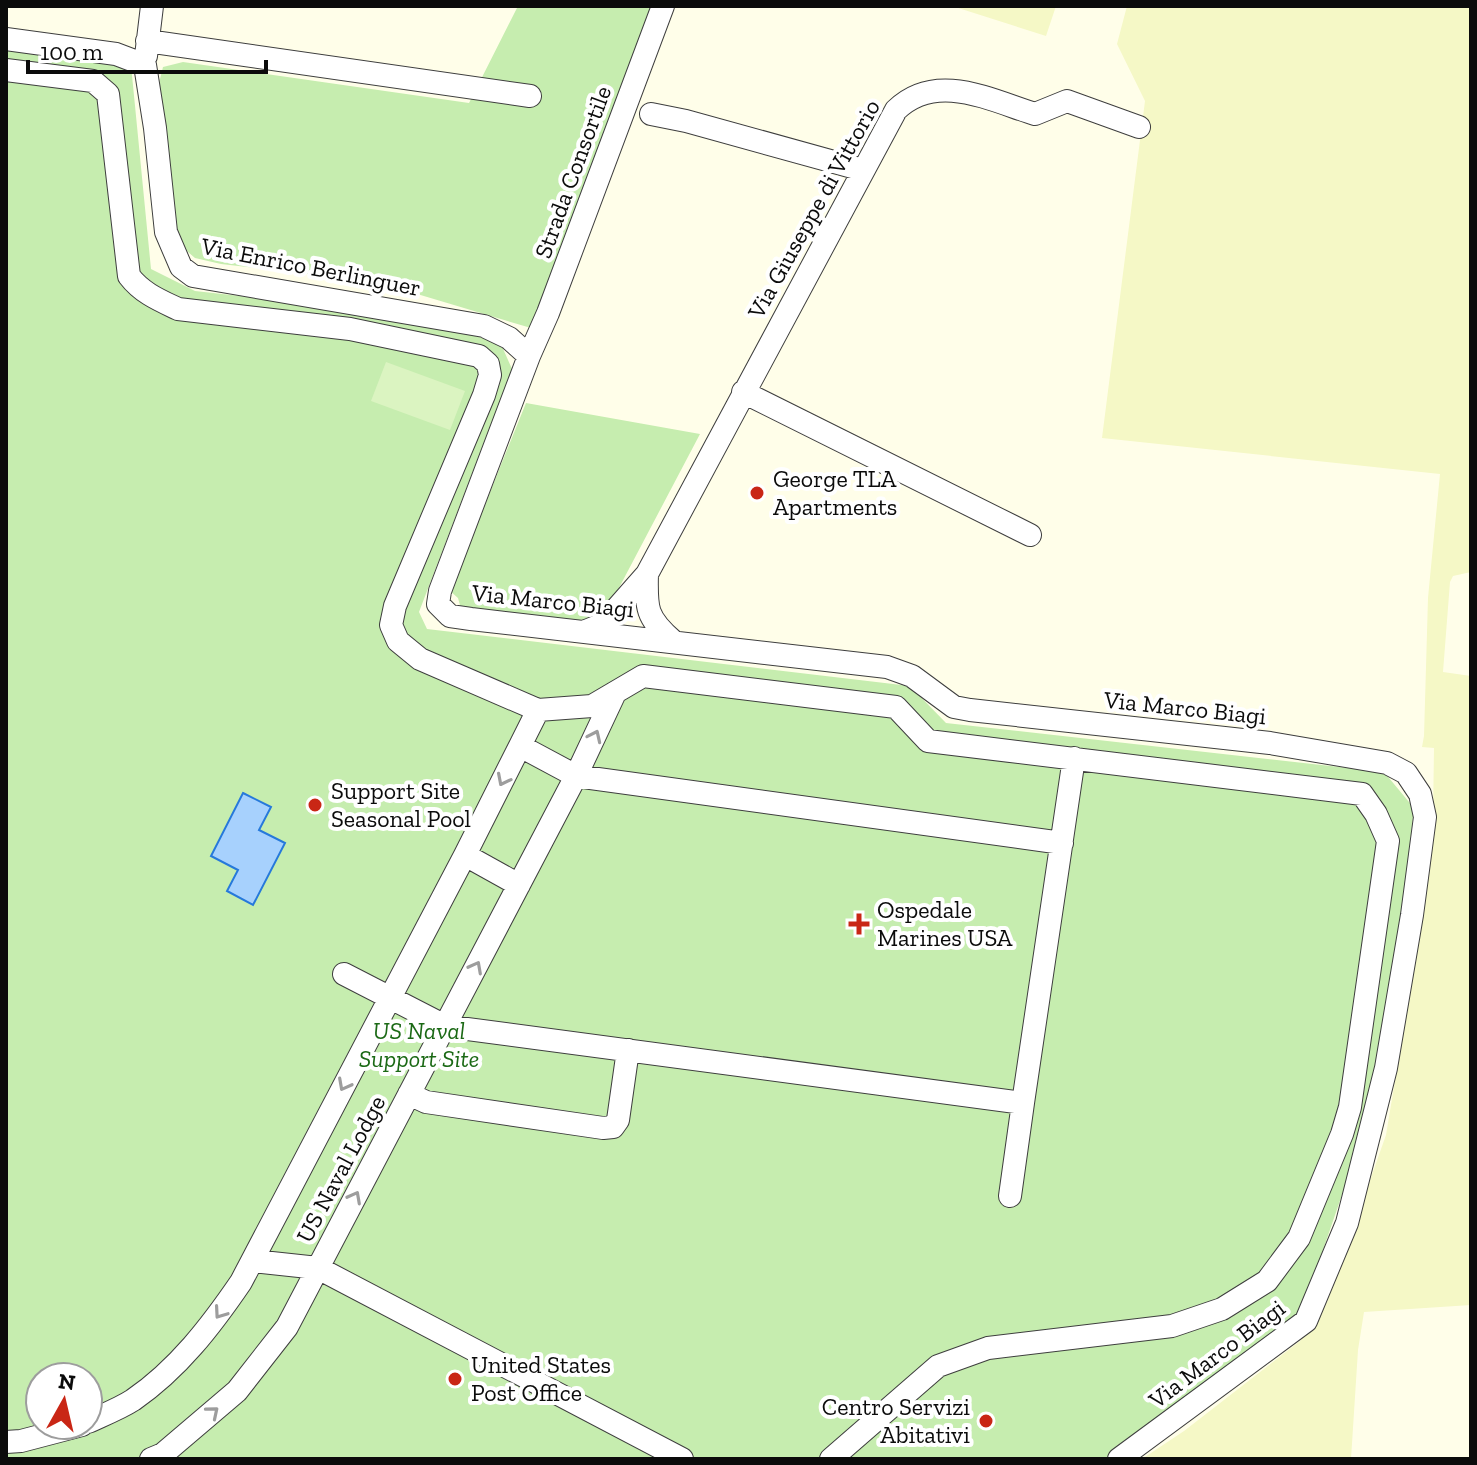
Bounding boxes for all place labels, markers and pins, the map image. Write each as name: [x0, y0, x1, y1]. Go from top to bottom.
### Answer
place label: George TLA Apartments: [773, 464, 897, 521]
marker: George TLA Apartments: [748, 484, 766, 502]
place label: Support Site Seasonal Pool: [331, 776, 471, 833]
marker: Support Site Seasonal Pool: [306, 796, 324, 814]
place label: Ospedale Marines USA: [877, 895, 1013, 952]
marker: Ospedale Marines USA: [848, 913, 870, 935]
place label: United States Post Office: [471, 1350, 611, 1407]
marker: United States Post Office: [446, 1370, 464, 1388]
place label: Centro Servizi Abitativi: [822, 1392, 970, 1449]
marker: Centro Servizi Abitativi: [977, 1412, 995, 1430]

